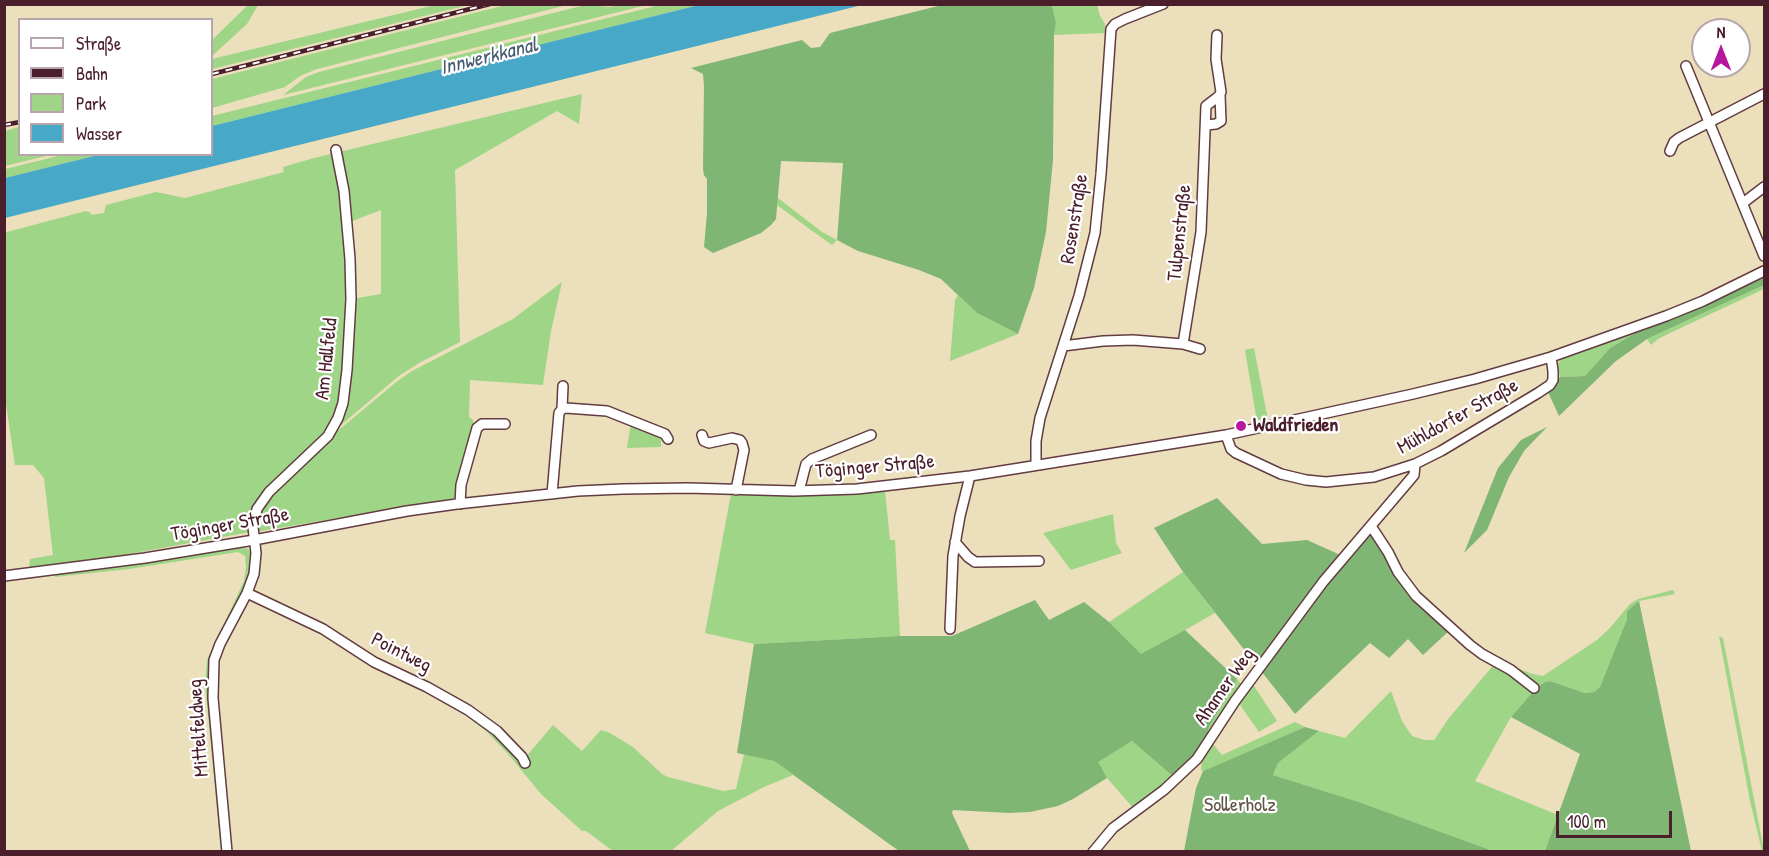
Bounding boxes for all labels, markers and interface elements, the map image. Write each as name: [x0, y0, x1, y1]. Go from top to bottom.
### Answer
legend: [18, 18, 213, 156]
north arrow: [1691, 18, 1751, 78]
text: N: [1717, 21, 1725, 43]
text: Straße: [76, 31, 121, 56]
water label: Innwerkkanal: [438, 33, 540, 81]
text: Bahn: [76, 61, 108, 86]
text: Park: [76, 91, 106, 116]
text: Wasser: [76, 121, 122, 146]
street label: Rosenstraße: [1056, 172, 1094, 266]
street label: Tulpenstraße: [1163, 184, 1197, 282]
street label: Am Hallfeld: [311, 317, 343, 401]
street label: Mühldorfer Straße: [1393, 374, 1523, 460]
place label: Waldfrieden: [1253, 414, 1338, 438]
marker: Waldfrieden: [1234, 419, 1248, 433]
street label: Töginger Straße: [815, 450, 935, 484]
street label: Töginger Straße: [169, 503, 291, 547]
street label: Pointweg: [367, 628, 435, 678]
street label: Ahamer Weg: [1190, 644, 1260, 730]
street label: Mittelfeldweg: [184, 678, 214, 778]
park label: Sollerholz: [1204, 794, 1276, 818]
scale bar: [1559, 799, 1674, 837]
text: 100 m: [1567, 809, 1606, 834]

